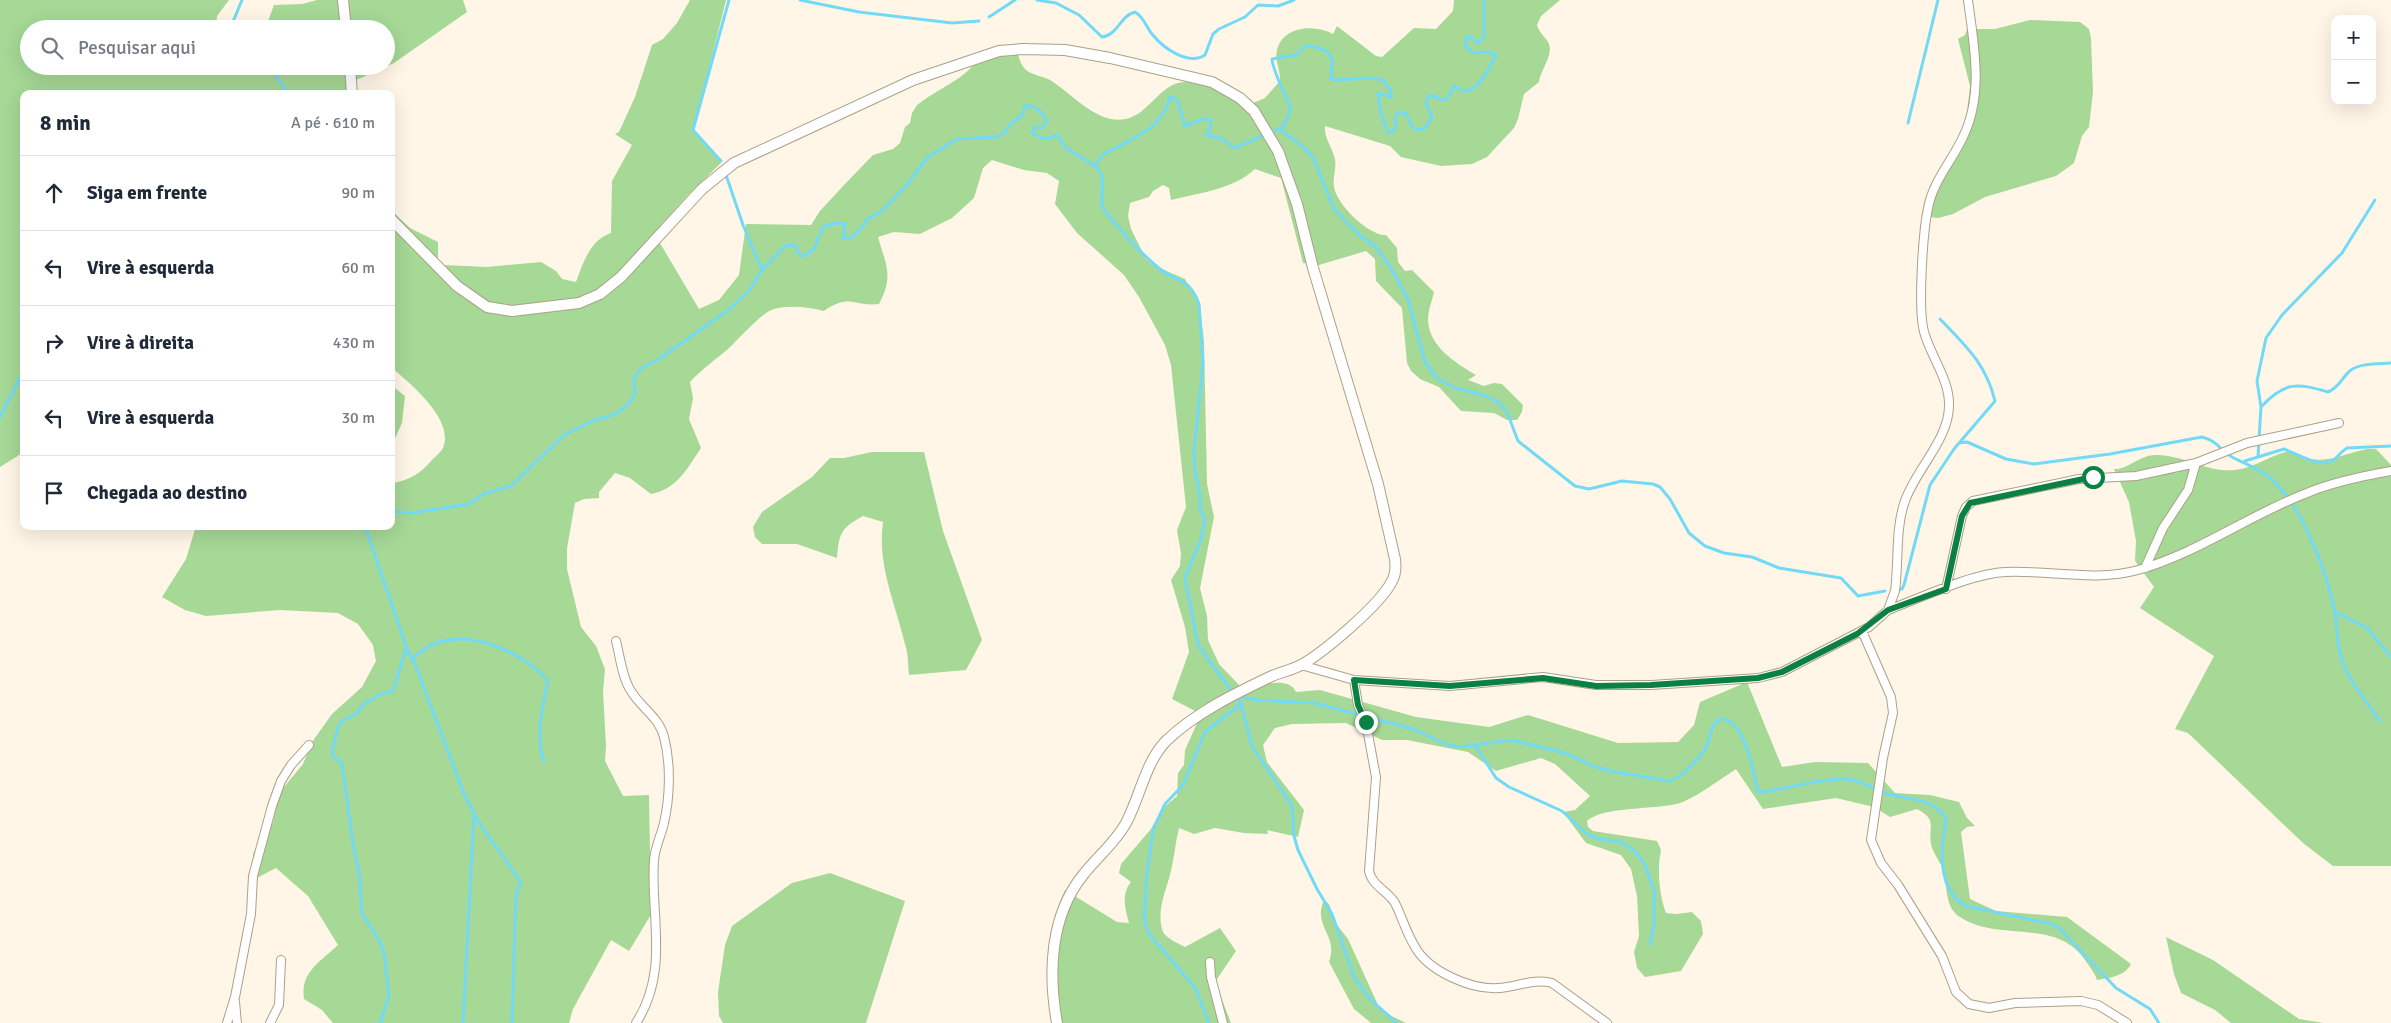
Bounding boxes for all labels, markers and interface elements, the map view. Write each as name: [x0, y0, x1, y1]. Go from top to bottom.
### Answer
map controls: [2331, 15, 2376, 105]
button: +: [2331, 15, 2376, 60]
search box: [20, 20, 395, 75]
icon: search: [38, 34, 66, 62]
text: Pesquisar aqui: [78, 36, 196, 60]
button: −: [2331, 60, 2376, 105]
text: 8 min: [40, 110, 91, 136]
text: A pé · 610 m: [291, 113, 375, 133]
icon: ahead: [40, 179, 68, 207]
text: Siga em frente: [87, 181, 207, 205]
text: 90 m: [341, 183, 375, 203]
icon: left: [40, 254, 68, 282]
text: Vire à esquerda: [87, 256, 214, 280]
text: 60 m: [341, 258, 375, 278]
icon: right: [40, 329, 68, 357]
text: Vire à direita: [87, 331, 194, 355]
text: 430 m: [333, 333, 375, 353]
icon: left: [40, 404, 68, 432]
text: Vire à esquerda: [87, 406, 214, 430]
text: 30 m: [341, 408, 375, 428]
route start: [2082, 466, 2105, 489]
icon: arrive: [40, 479, 68, 507]
text: Chegada ao destino: [87, 481, 247, 505]
route end: [1355, 711, 1378, 734]

